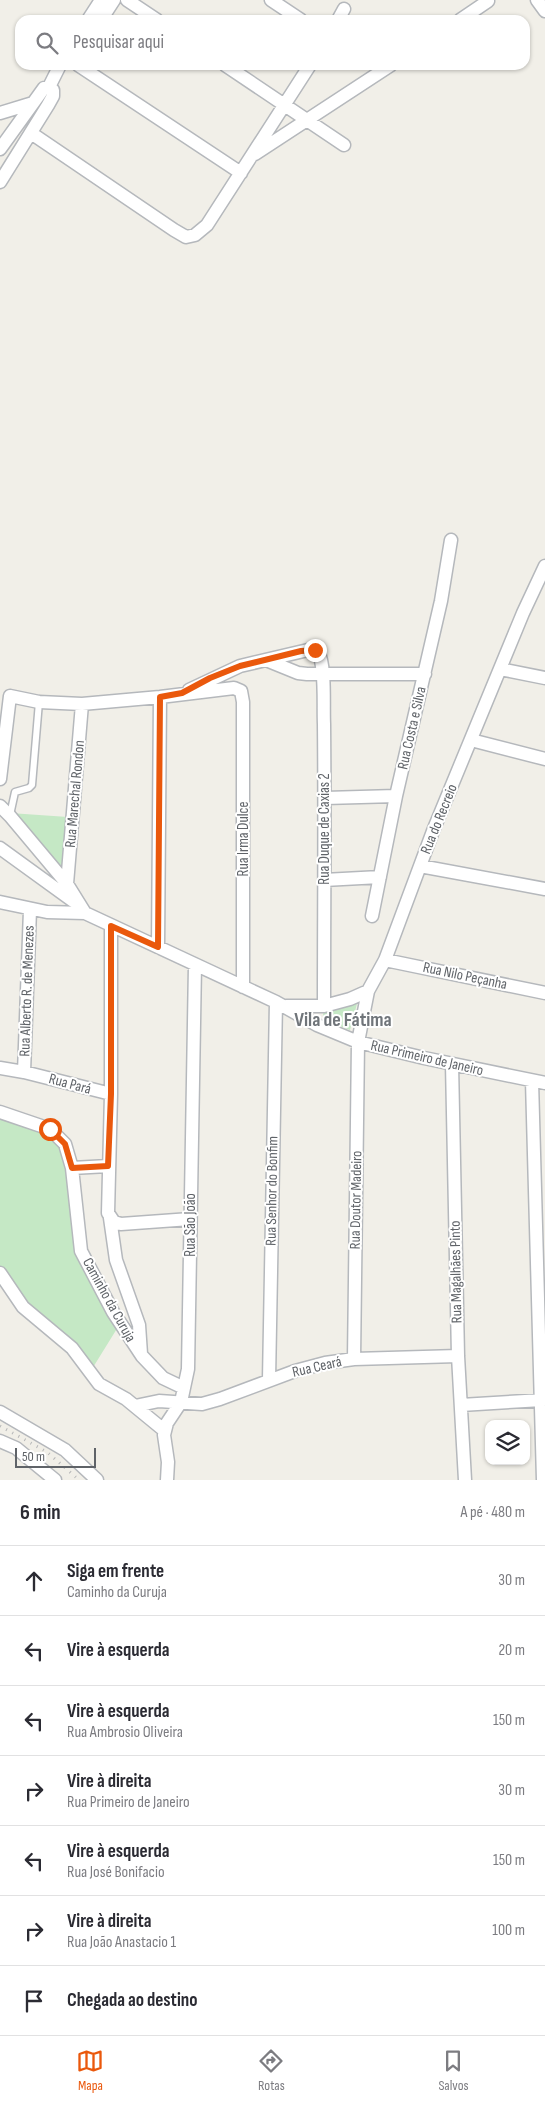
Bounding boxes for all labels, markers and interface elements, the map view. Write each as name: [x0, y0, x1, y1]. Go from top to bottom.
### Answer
search box: [15, 15, 530, 70]
icon: search: [33, 29, 61, 57]
text: Pesquisar aqui: [73, 31, 164, 54]
route end: [304, 639, 327, 662]
street label: Rua Costa e Silva: [393, 684, 431, 771]
street label: Rua Marechal Rondon: [61, 739, 89, 849]
street label: Rua Duque de Caxias 2: [315, 773, 334, 885]
street label: Rua do Recreio: [416, 781, 462, 857]
street label: Rua Irma Dulce: [234, 802, 253, 876]
street label: Rua Alberto R. de Menezes: [15, 925, 39, 1057]
street label: Rua Nilo Peçanha: [421, 958, 509, 994]
district label: Vila de Fátima: [294, 1008, 392, 1032]
street label: Rua Primeiro de Janeiro: [369, 1036, 485, 1080]
street label: Rua Pará: [47, 1069, 93, 1099]
route start: [39, 1118, 62, 1141]
street label: Rua Senhor do Bonfim: [262, 1136, 282, 1246]
street label: Rua Doutor Madeiro: [346, 1151, 366, 1249]
street label: Rua São João: [181, 1193, 200, 1257]
street label: Rua Magalhães Pinto: [446, 1220, 466, 1324]
street label: Caminho da Curuja: [78, 1254, 140, 1346]
street label: Rua Ceará: [290, 1352, 344, 1382]
map controls: [485, 1420, 530, 1465]
button: layers: [485, 1420, 530, 1465]
scale bar: [15, 1445, 96, 1468]
text: 50 m: [22, 1448, 45, 1465]
text: 6 min: [20, 1500, 61, 1525]
text: A pé · 480 m: [461, 1503, 525, 1522]
text: Siga em frente: [67, 1560, 164, 1583]
icon: ahead: [20, 1567, 48, 1595]
text: 30 m: [498, 1571, 525, 1590]
text: Caminho da Curuja: [67, 1583, 167, 1602]
icon: left: [20, 1637, 48, 1665]
text: Vire à esquerda: [67, 1639, 169, 1662]
text: 20 m: [498, 1641, 525, 1660]
text: Vire à esquerda: [67, 1700, 169, 1723]
icon: left: [20, 1707, 48, 1735]
text: 150 m: [493, 1711, 525, 1730]
text: Rua Ambrosio Oliveira: [67, 1723, 183, 1742]
text: Vire à direita: [67, 1770, 151, 1793]
icon: right: [20, 1777, 48, 1805]
text: 30 m: [498, 1781, 525, 1800]
text: Rua Primeiro de Janeiro: [67, 1793, 190, 1812]
text: Vire à esquerda: [67, 1840, 169, 1863]
icon: left: [20, 1847, 48, 1875]
text: 150 m: [493, 1851, 525, 1870]
text: Rua José Bonifacio: [67, 1863, 165, 1882]
text: Vire à direita: [67, 1910, 151, 1933]
icon: right: [20, 1917, 48, 1945]
text: 100 m: [492, 1921, 525, 1940]
text: Rua João Anastacio 1: [67, 1933, 176, 1952]
icon: arrive: [20, 1987, 48, 2015]
text: Chegada ao destino: [67, 1989, 197, 2012]
tab: Mapa: [76, 2047, 104, 2094]
tab: Rotas: [257, 2047, 285, 2094]
tab: Salvos: [438, 2047, 469, 2094]

